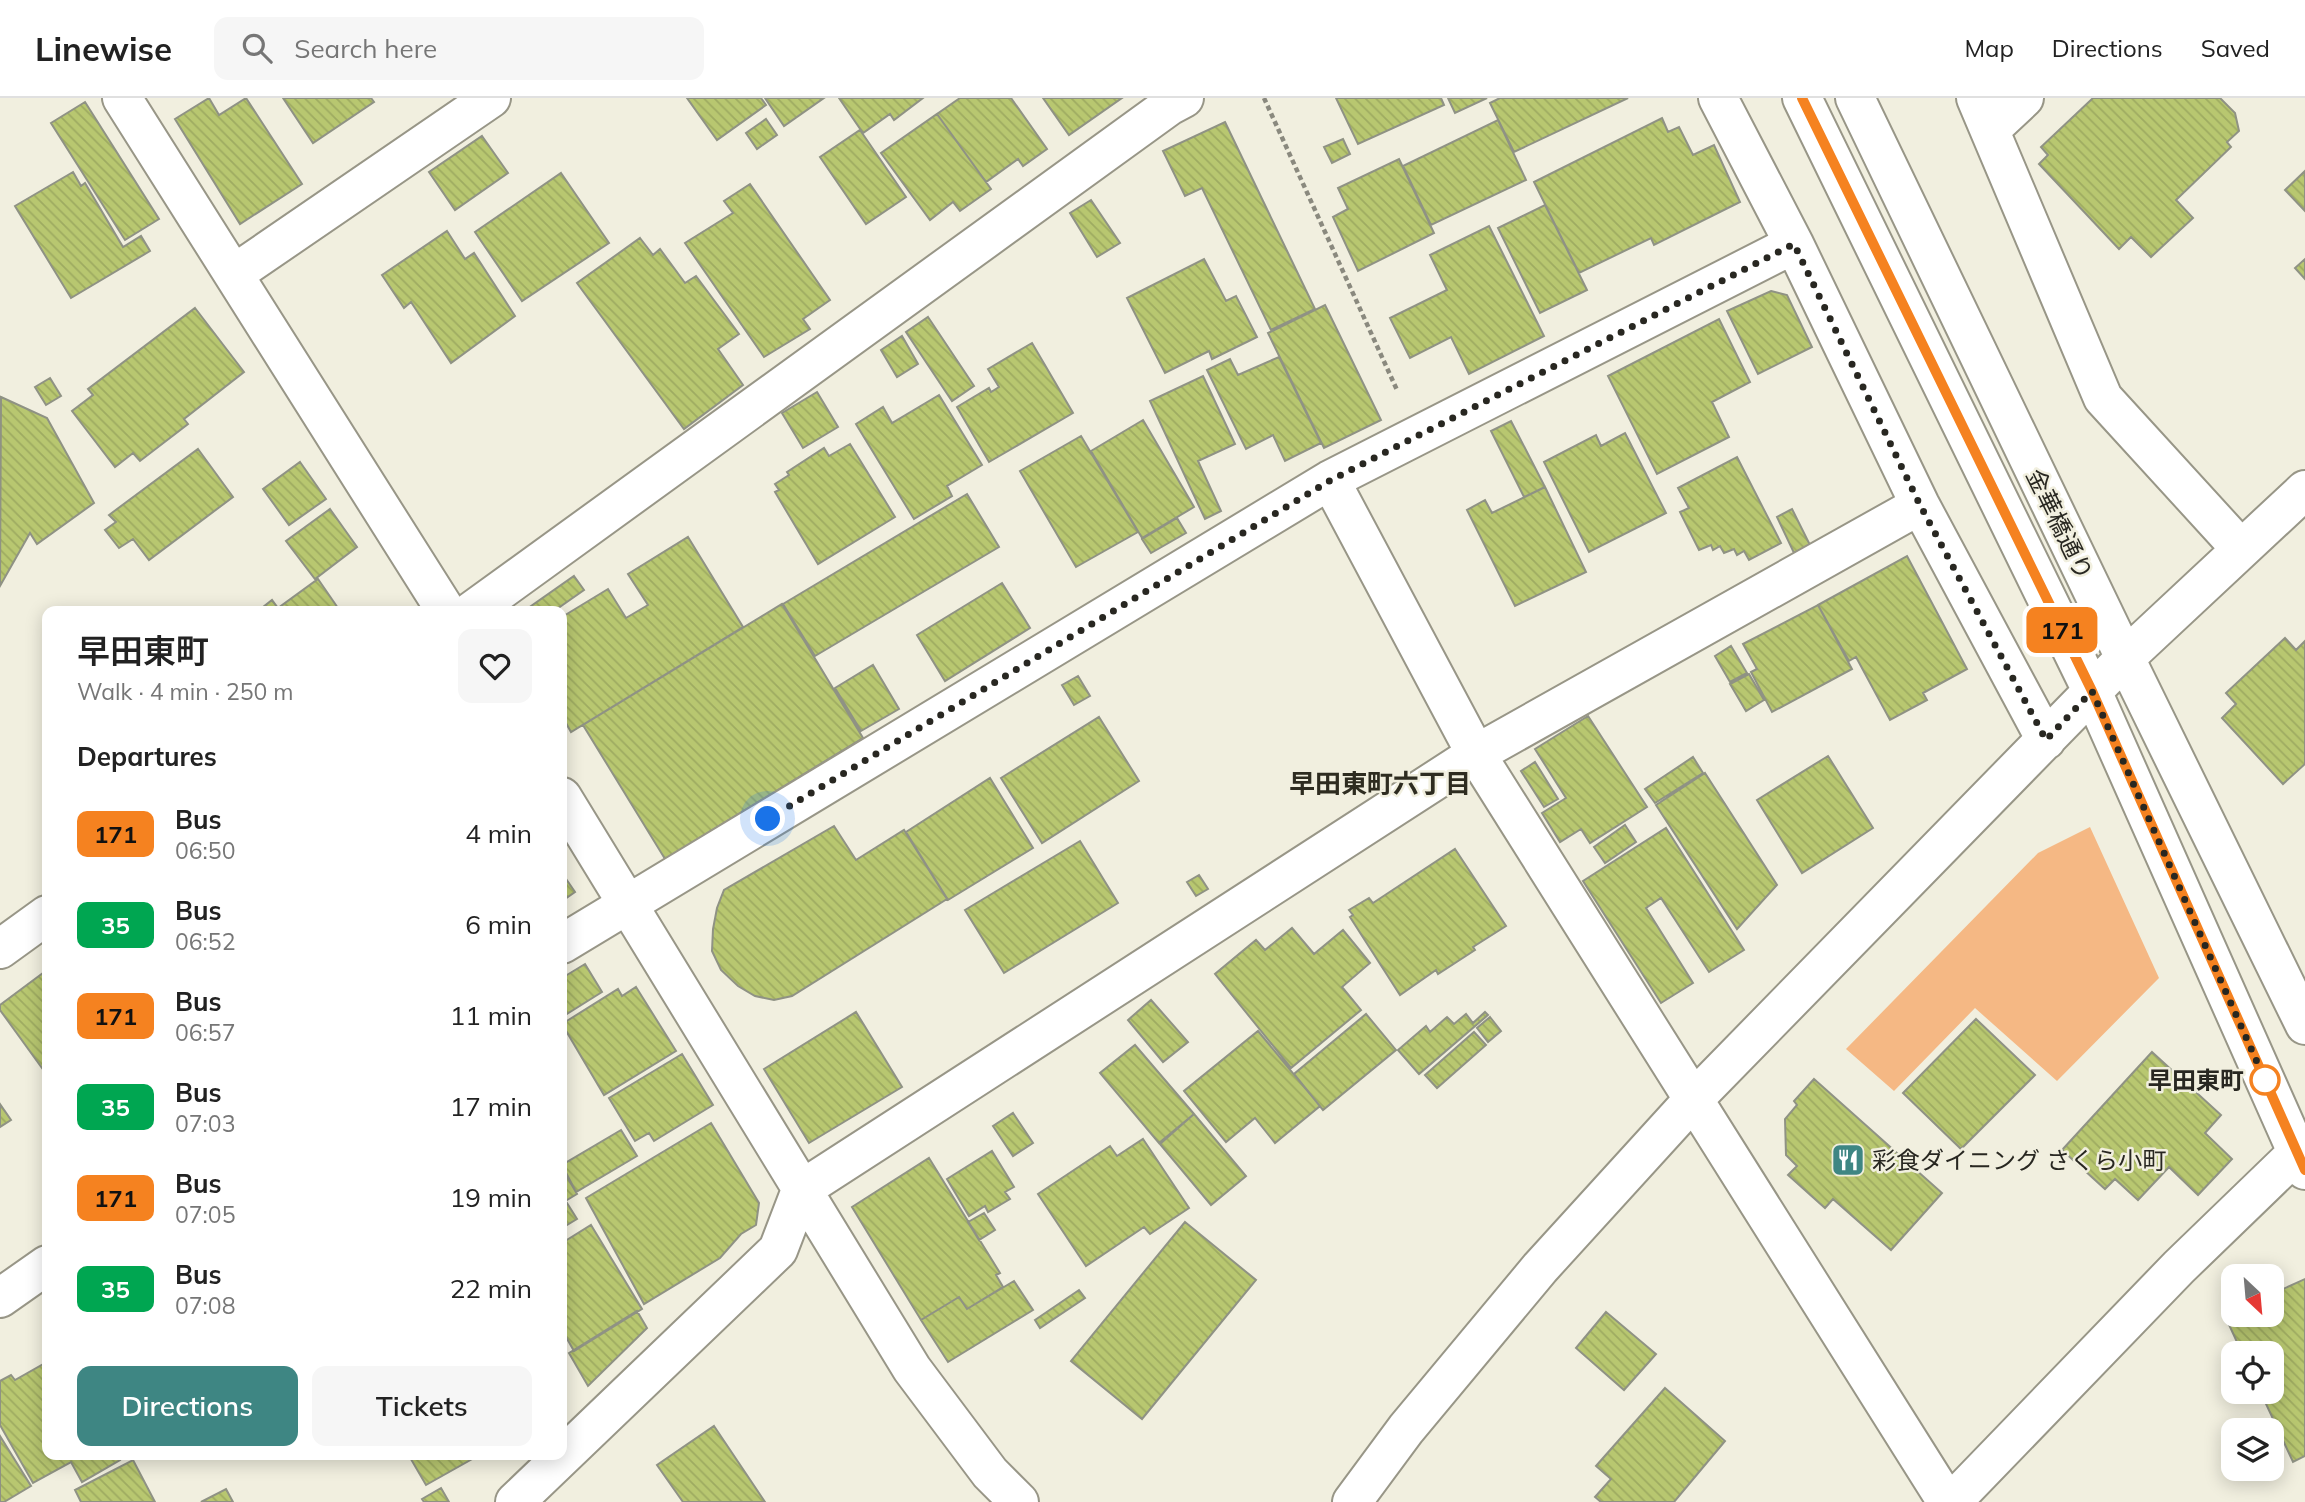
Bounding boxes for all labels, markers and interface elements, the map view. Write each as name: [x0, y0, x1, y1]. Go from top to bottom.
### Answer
search box: [214, 17, 704, 80]
text: Linewise: [35, 28, 172, 69]
icon: search: [238, 29, 276, 67]
text: Search here: [294, 32, 437, 65]
text: Map: [1964, 33, 2014, 63]
text: Directions: [2052, 33, 2163, 63]
text: Saved: [2201, 33, 2270, 63]
street label: 金華橋通り: [2020, 463, 2100, 585]
line badge: 171: [2022, 607, 2102, 653]
text: 171: [2040, 615, 2084, 645]
button: heart: [458, 629, 532, 703]
text: 早田東町: [77, 630, 209, 671]
text: Walk · 4 min · 250 m: [77, 677, 294, 706]
text: Departures: [77, 740, 217, 773]
district label: 早田東町六丁目: [1289, 767, 1471, 800]
your location: [750, 801, 785, 836]
text: Bus: [175, 803, 221, 836]
text: 4 min: [465, 817, 532, 850]
text: 171: [94, 819, 137, 849]
text: 06:50: [175, 836, 235, 865]
text: Bus: [175, 894, 221, 927]
text: 6 min: [465, 908, 532, 941]
text: 35: [101, 910, 130, 940]
text: 06:52: [175, 927, 235, 956]
text: Bus: [175, 985, 221, 1018]
text: 11 min: [450, 999, 532, 1032]
text: 171: [94, 1001, 137, 1031]
text: 06:57: [175, 1018, 235, 1047]
place label: 早田東町: [2148, 1065, 2244, 1095]
marker: 早田東町: [2250, 1065, 2280, 1095]
text: Bus: [175, 1076, 221, 1109]
text: 17 min: [450, 1090, 532, 1123]
text: 35: [101, 1092, 130, 1122]
text: 07:03: [175, 1109, 235, 1138]
restaurant icon: 彩食ダイニング さくら小町: [1829, 1141, 1867, 1179]
place label: 彩食ダイニング さくら小町: [1872, 1145, 2166, 1175]
text: Bus: [175, 1167, 221, 1200]
text: 19 min: [450, 1181, 532, 1214]
text: 171: [94, 1183, 137, 1213]
text: 07:05: [175, 1200, 235, 1229]
text: Bus: [175, 1258, 221, 1291]
north arrow: [2221, 1264, 2284, 1326]
map controls: [2221, 1264, 2284, 1481]
text: 22 min: [450, 1272, 532, 1305]
text: 35: [101, 1274, 130, 1304]
text: 07:08: [175, 1291, 235, 1320]
button: locate: [2221, 1341, 2284, 1404]
button: Directions: [77, 1366, 298, 1446]
button: Tickets: [312, 1366, 532, 1446]
button: layers: [2221, 1418, 2284, 1481]

